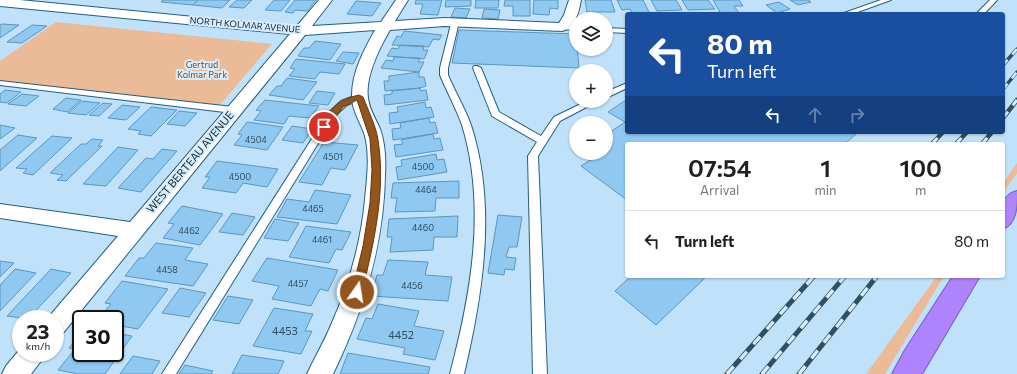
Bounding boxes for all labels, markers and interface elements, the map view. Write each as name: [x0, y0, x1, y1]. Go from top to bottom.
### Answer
map controls: [569, 12, 613, 160]
button: layers: [569, 12, 613, 56]
street label: NORTH KOLMAR AVENUE: [189, 14, 301, 35]
text: 80 m: [707, 26, 773, 60]
icon: left: [641, 28, 693, 80]
park label: Gertrud Kolmar Park: [177, 59, 227, 80]
text: Turn left: [707, 60, 776, 82]
button: +: [569, 64, 613, 108]
icon: left: [762, 104, 784, 126]
icon: ahead: [804, 104, 826, 126]
icon: right: [846, 104, 868, 126]
street label: WEST BERTEAU AVENUE: [143, 108, 236, 215]
pin: [307, 110, 341, 144]
icon: arrive: [313, 116, 335, 138]
button: −: [569, 116, 613, 160]
house number: 4504: [245, 134, 268, 145]
house number: 4501: [323, 151, 343, 162]
text: 07:54: [688, 153, 751, 182]
text: 1: [820, 153, 831, 182]
text: 100: [900, 153, 942, 182]
house number: 4500: [412, 161, 434, 172]
house number: 4500: [229, 171, 251, 182]
text: Arrival: [700, 182, 739, 198]
text: min: [814, 182, 837, 198]
text: m: [915, 182, 926, 198]
house number: 4464: [415, 184, 437, 195]
house number: 4465: [302, 203, 324, 214]
house number: 4460: [412, 222, 434, 233]
house number: 4462: [178, 225, 200, 236]
icon: left: [641, 230, 663, 252]
text: Turn left: [675, 232, 734, 250]
text: 80 m: [954, 232, 989, 250]
house number: 4461: [312, 234, 332, 245]
house number: 4458: [156, 264, 178, 275]
position arrow: [336, 271, 378, 313]
house number: 4457: [288, 278, 309, 289]
house number: 4456: [401, 280, 423, 291]
speed limit sign: 30: [72, 310, 124, 362]
text: 23: [26, 319, 50, 343]
house number: 4453: [272, 324, 298, 337]
house number: 4452: [388, 328, 414, 341]
text: km/h: [26, 340, 50, 352]

